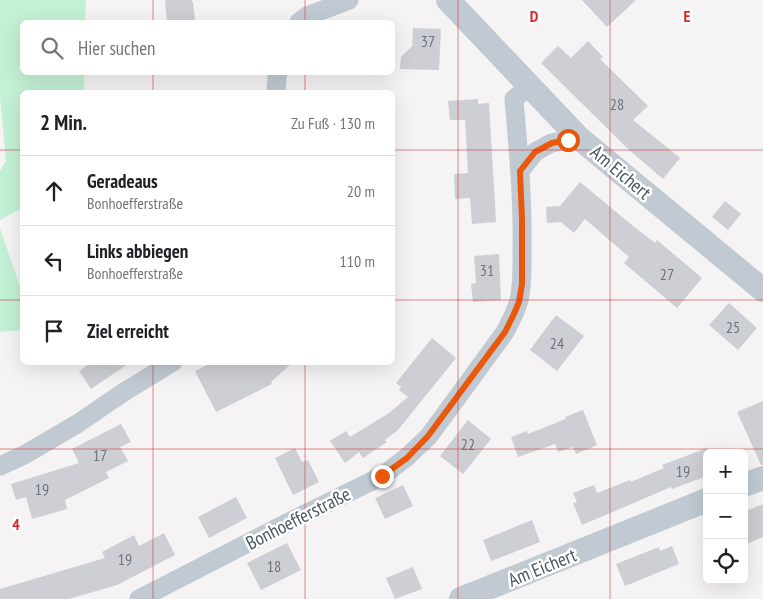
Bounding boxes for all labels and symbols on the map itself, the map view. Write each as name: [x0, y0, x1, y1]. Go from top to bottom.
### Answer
text: D: [530, 6, 539, 26]
text: E: [684, 6, 691, 26]
house number: 37: [421, 31, 435, 51]
house number: 28: [610, 94, 624, 114]
route start: [557, 129, 580, 152]
street label: Am Eichert: [586, 140, 657, 205]
house number: 31: [480, 260, 494, 280]
house number: 27: [660, 264, 674, 284]
house number: 25: [726, 317, 740, 337]
house number: 24: [550, 333, 564, 353]
house number: 22: [461, 434, 475, 454]
house number: 17: [93, 445, 107, 465]
house number: 19: [676, 461, 690, 481]
route end: [371, 465, 394, 488]
house number: 19: [35, 479, 49, 499]
street label: Bonhoefferstraße: [242, 481, 354, 555]
text: 4: [12, 514, 20, 534]
street label: Am Eichert: [504, 542, 580, 592]
house number: 19: [118, 549, 132, 569]
house number: 18: [267, 556, 281, 576]

